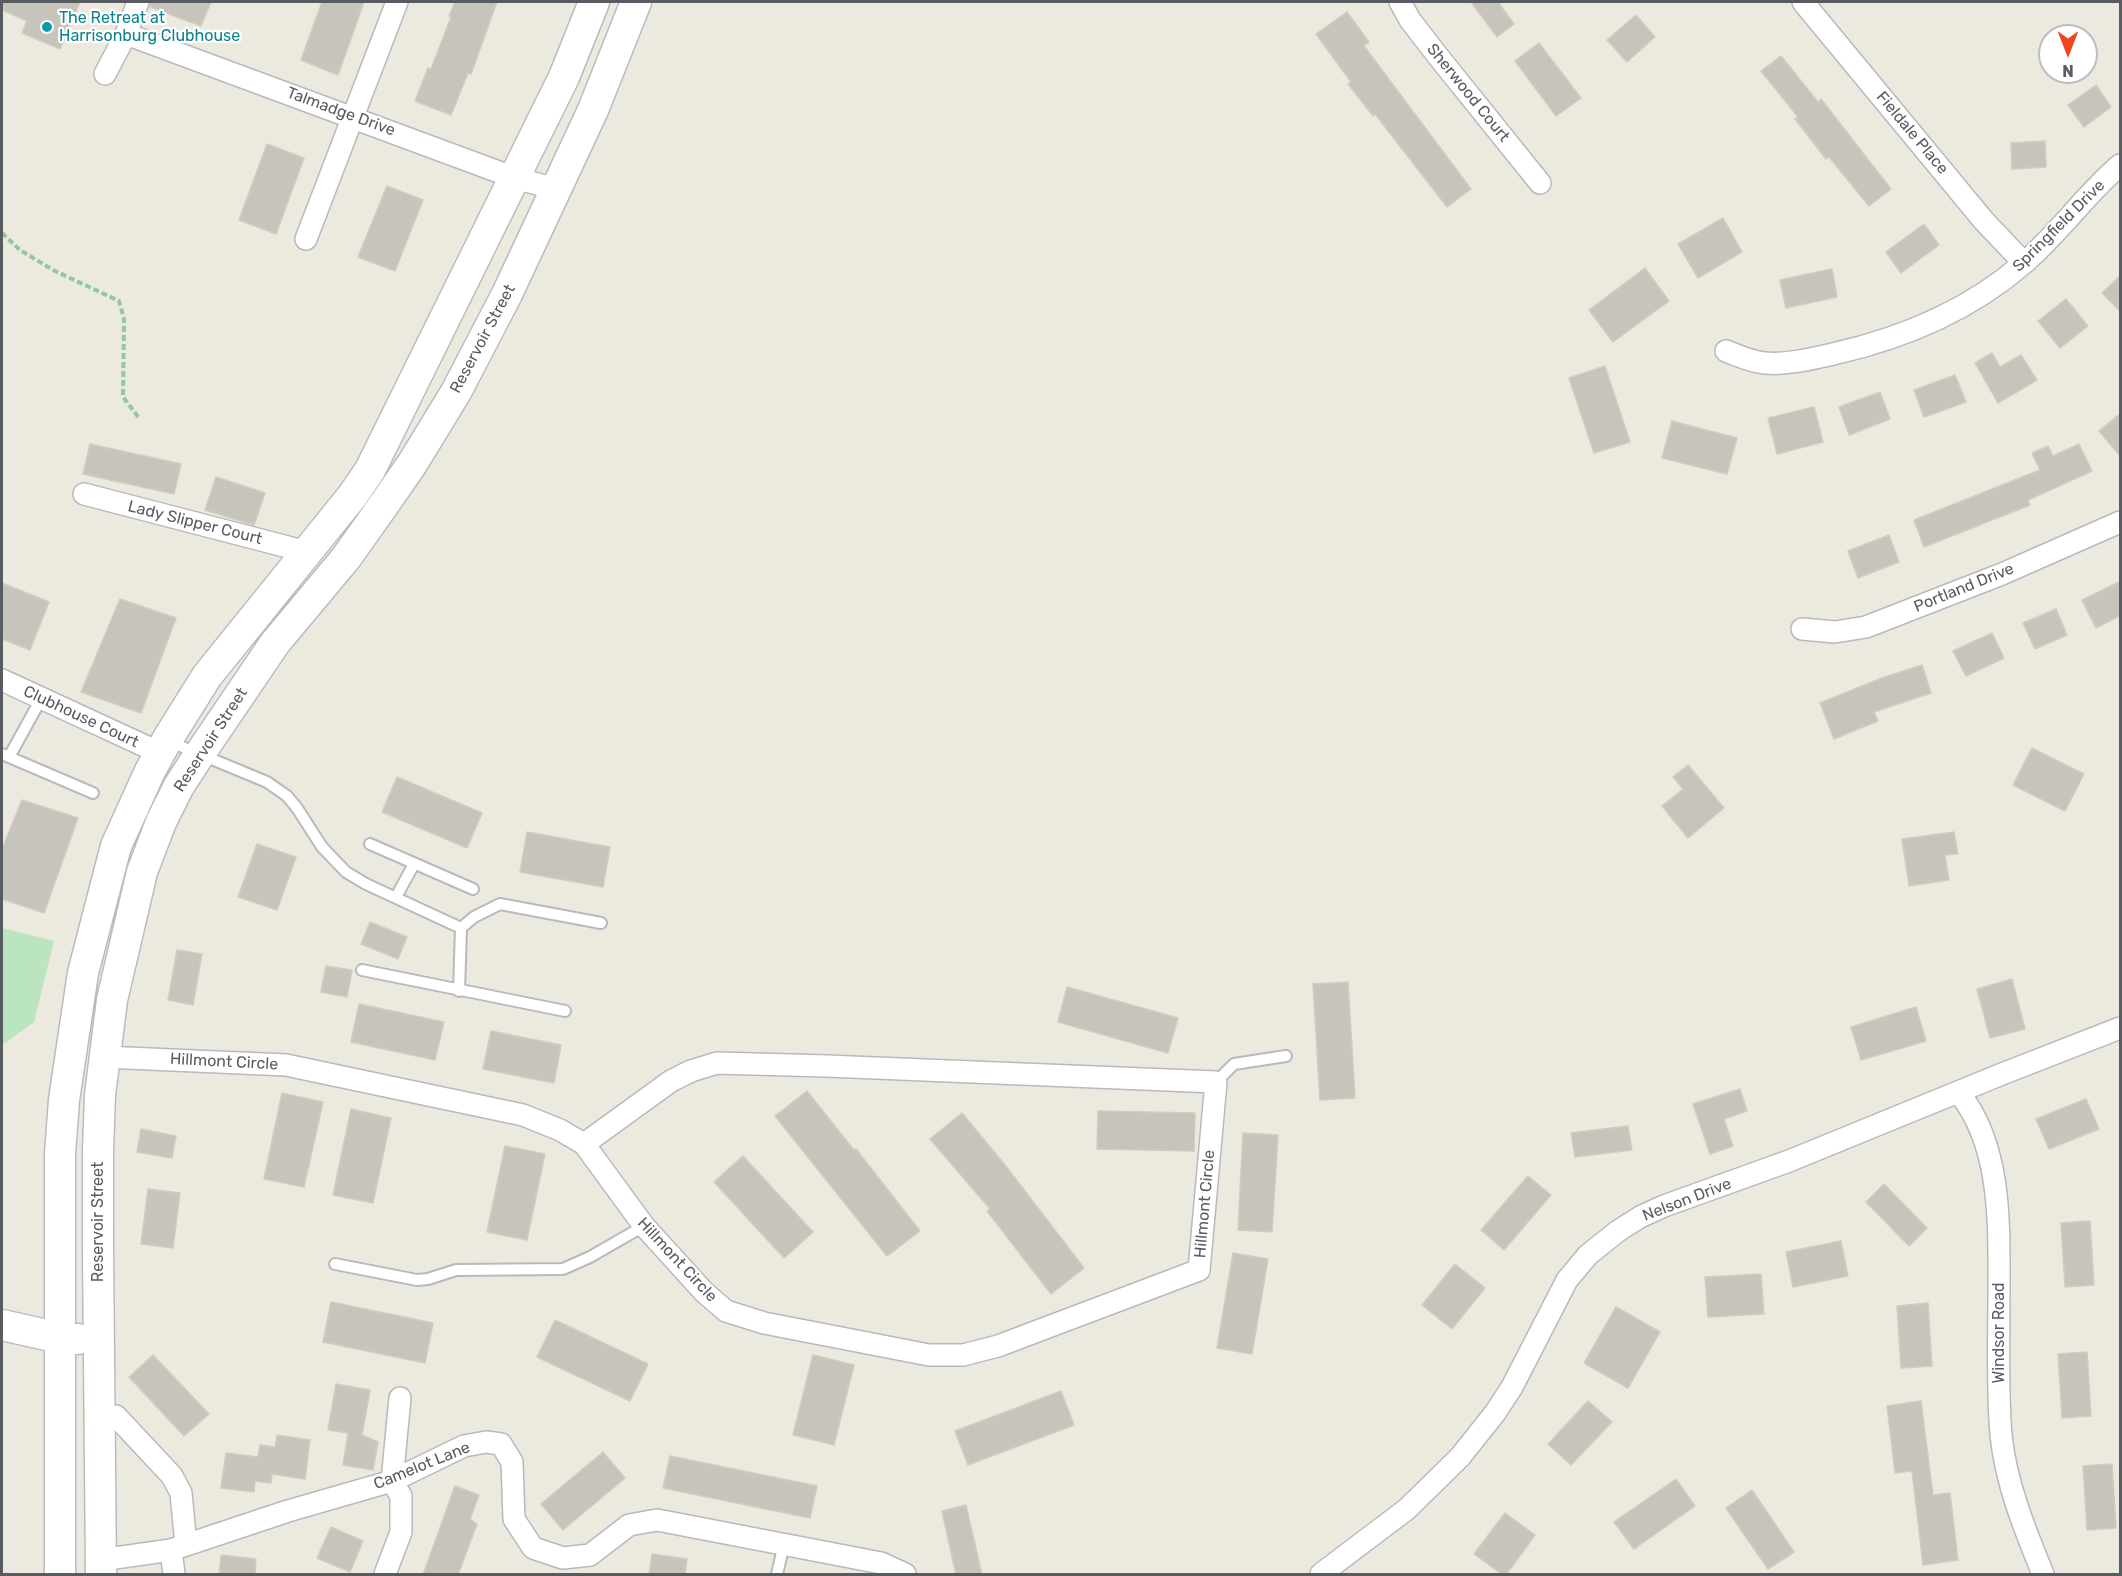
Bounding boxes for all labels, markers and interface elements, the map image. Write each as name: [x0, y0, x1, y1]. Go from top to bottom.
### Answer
place label: The Retreat at Harrisonburg Clubhouse: [59, 8, 240, 46]
marker: The Retreat at Harrisonburg Clubhouse: [40, 20, 54, 34]
north arrow: [2038, 24, 2098, 84]
street label: Sherwood Court: [1422, 40, 1514, 146]
text: N: [2062, 61, 2074, 80]
street label: Talmadge Drive: [284, 83, 398, 141]
street label: Fieldale Place: [1872, 88, 1952, 178]
street label: Springfield Drive: [2009, 176, 2109, 276]
street label: Reservoir Street: [446, 281, 520, 397]
street label: Lady Slipper Court: [126, 497, 264, 549]
street label: Portland Drive: [1911, 559, 2017, 617]
street label: Clubhouse Court: [20, 682, 142, 752]
street label: Reservoir Street: [170, 684, 252, 796]
street label: Hillmont Circle: [169, 1050, 279, 1074]
street label: Hillmont Circle: [1191, 1149, 1219, 1259]
street label: Reservoir Street: [88, 1162, 108, 1282]
street label: Nelson Drive: [1640, 1174, 1734, 1226]
street label: Hillmont Circle: [633, 1214, 721, 1306]
street label: Windsor Road: [1989, 1282, 2009, 1384]
street label: Camelot Lane: [371, 1438, 473, 1494]

